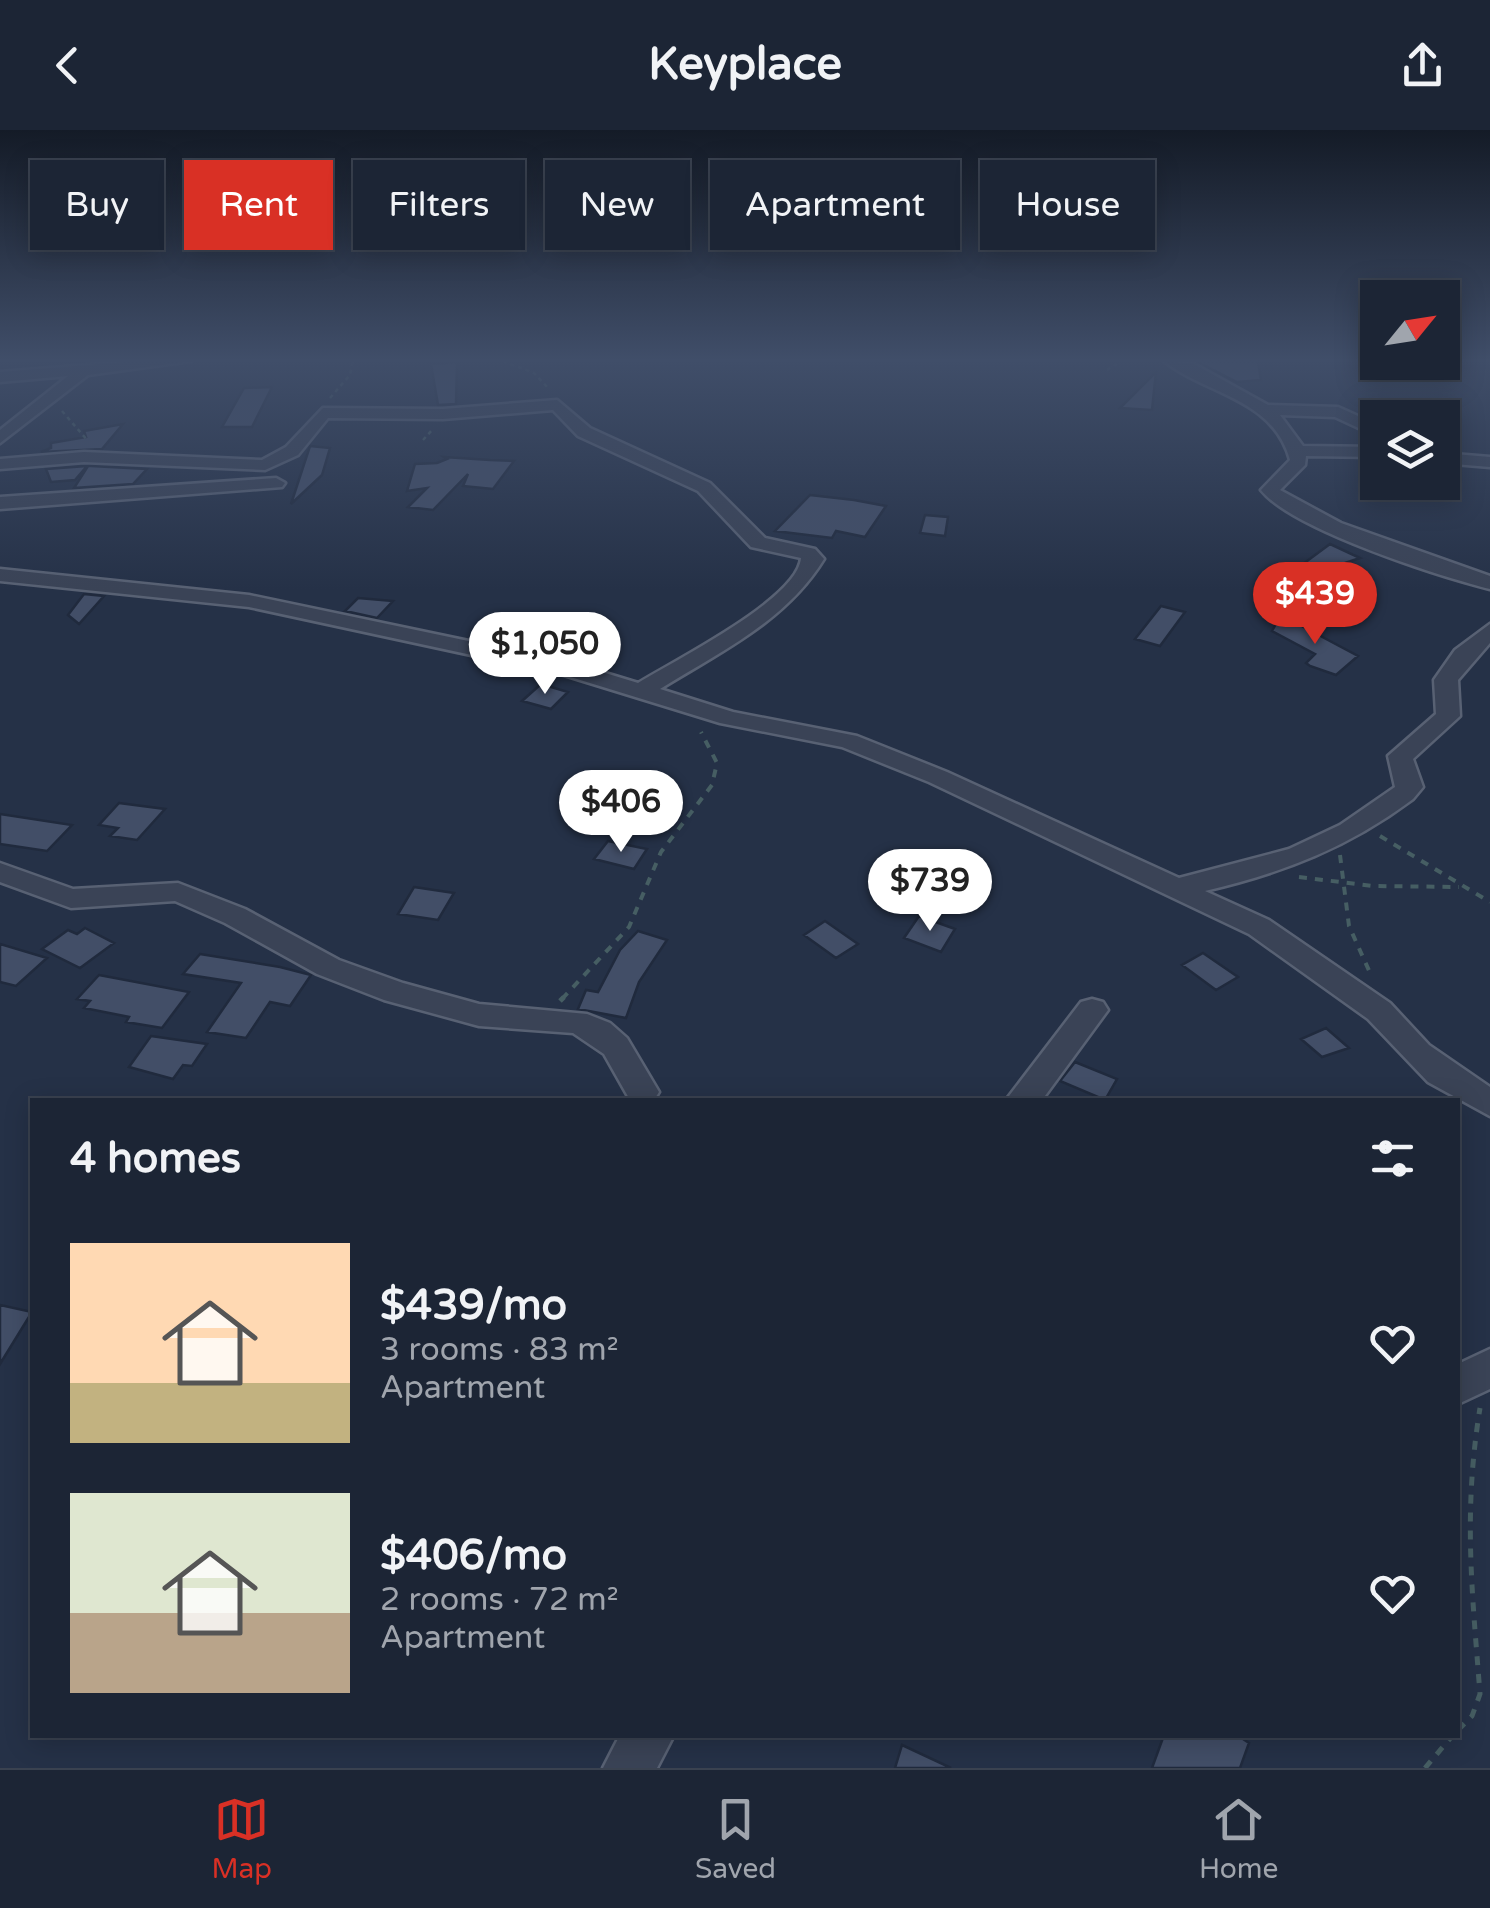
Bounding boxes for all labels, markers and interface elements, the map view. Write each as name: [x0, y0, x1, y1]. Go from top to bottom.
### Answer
icon: back: [40, 38, 95, 93]
text: Keyplace: [648, 38, 842, 92]
icon: share: [1395, 38, 1450, 93]
chip: Buy: [30, 160, 164, 250]
chip: Rent: [184, 160, 333, 250]
chip: Filters: [353, 160, 525, 250]
chip: New: [545, 160, 690, 250]
chip: Apartment: [710, 160, 960, 250]
chip: House: [980, 160, 1155, 250]
north arrow: [1360, 280, 1460, 380]
map controls: [1360, 280, 1460, 500]
button: layers: [1360, 400, 1460, 500]
pin: $439: [1256, 562, 1374, 647]
text: $439: [1275, 575, 1355, 613]
pin: $1,050: [464, 612, 626, 697]
text: $1,050: [491, 625, 599, 663]
pin: $406: [562, 770, 680, 855]
text: $406: [581, 783, 661, 821]
pin: $739: [871, 849, 989, 934]
text: $739: [890, 862, 970, 900]
icon: filters: [1365, 1131, 1420, 1186]
text: 4 homes: [70, 1133, 241, 1184]
text: $439/mo: [380, 1280, 567, 1331]
icon: home: [150, 1283, 270, 1403]
icon: heart: [1365, 1316, 1420, 1371]
text: 3 rooms · 83 m²: [380, 1331, 619, 1369]
text: Apartment: [380, 1369, 545, 1407]
text: $406/mo: [380, 1530, 567, 1581]
icon: home: [150, 1533, 270, 1653]
icon: heart: [1365, 1566, 1420, 1621]
text: 2 rooms · 72 m²: [380, 1581, 619, 1619]
text: Apartment: [380, 1619, 545, 1657]
tab: Map: [212, 1792, 272, 1886]
tab: Saved: [695, 1792, 776, 1886]
tab: Home: [1199, 1792, 1278, 1886]

